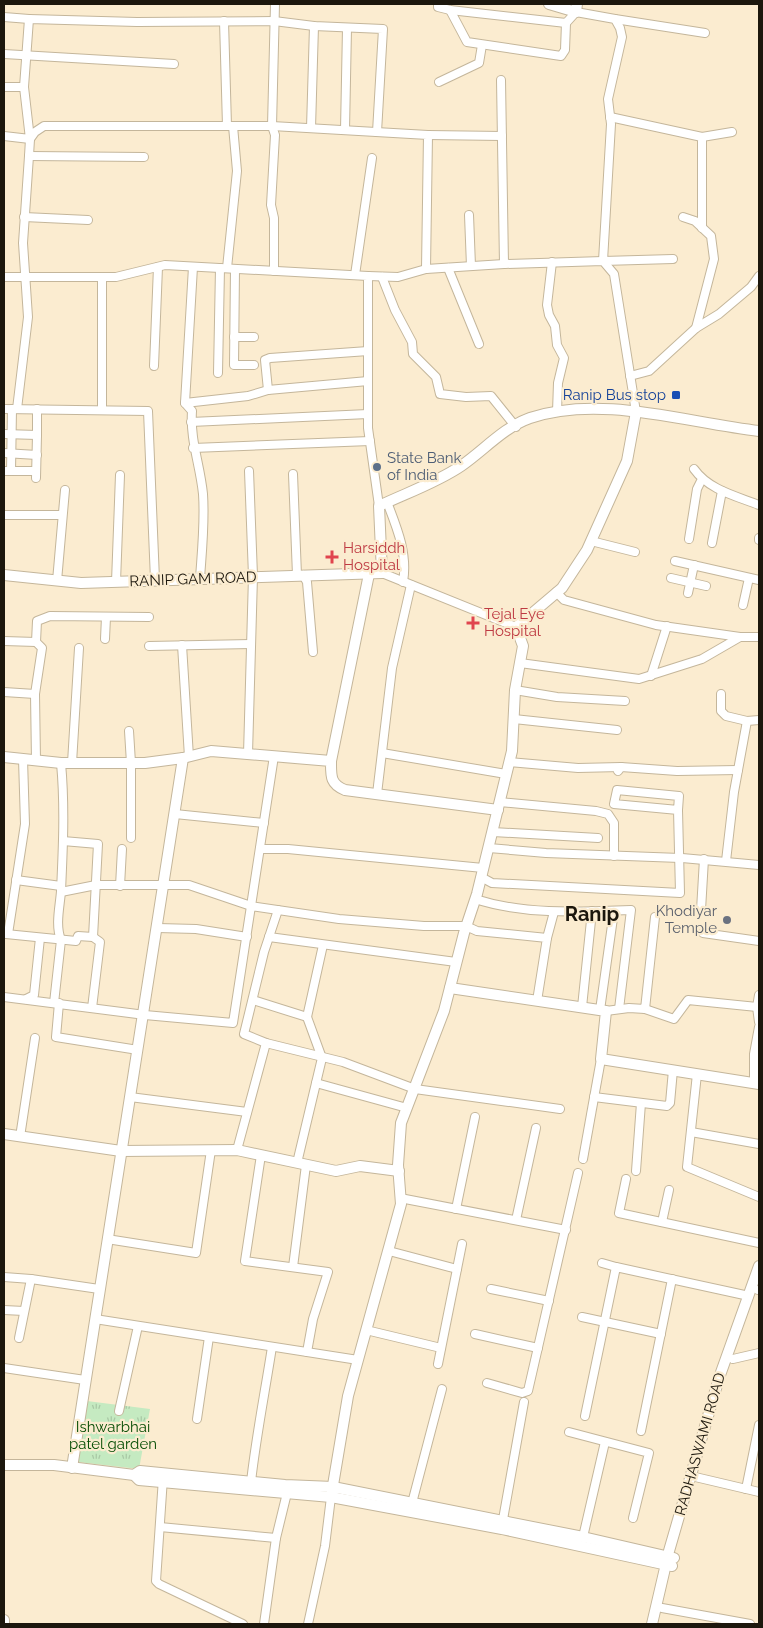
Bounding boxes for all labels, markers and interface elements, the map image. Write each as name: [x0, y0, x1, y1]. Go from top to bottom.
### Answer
place label: Ranip Bus stop: [563, 386, 666, 404]
marker: Ranip Bus stop: [670, 389, 682, 401]
place label: State Bank of India: [387, 449, 462, 484]
marker: State Bank of India: [371, 461, 383, 473]
place label: Harsiddh Hospital: [343, 539, 405, 574]
marker: Harsiddh Hospital: [325, 550, 339, 564]
street label: RANIP GAM ROAD: [129, 568, 257, 590]
place label: Tejal Eye Hospital: [484, 605, 545, 640]
marker: Tejal Eye Hospital: [466, 616, 480, 630]
district label: Ranip: [565, 902, 620, 926]
place label: Khodiyar Temple: [656, 902, 718, 937]
marker: Khodiyar Temple: [721, 914, 733, 926]
street label: RADHASWAMI ROAD: [671, 1370, 729, 1517]
park label: Ishwarbhai patel garden: [69, 1418, 157, 1453]

